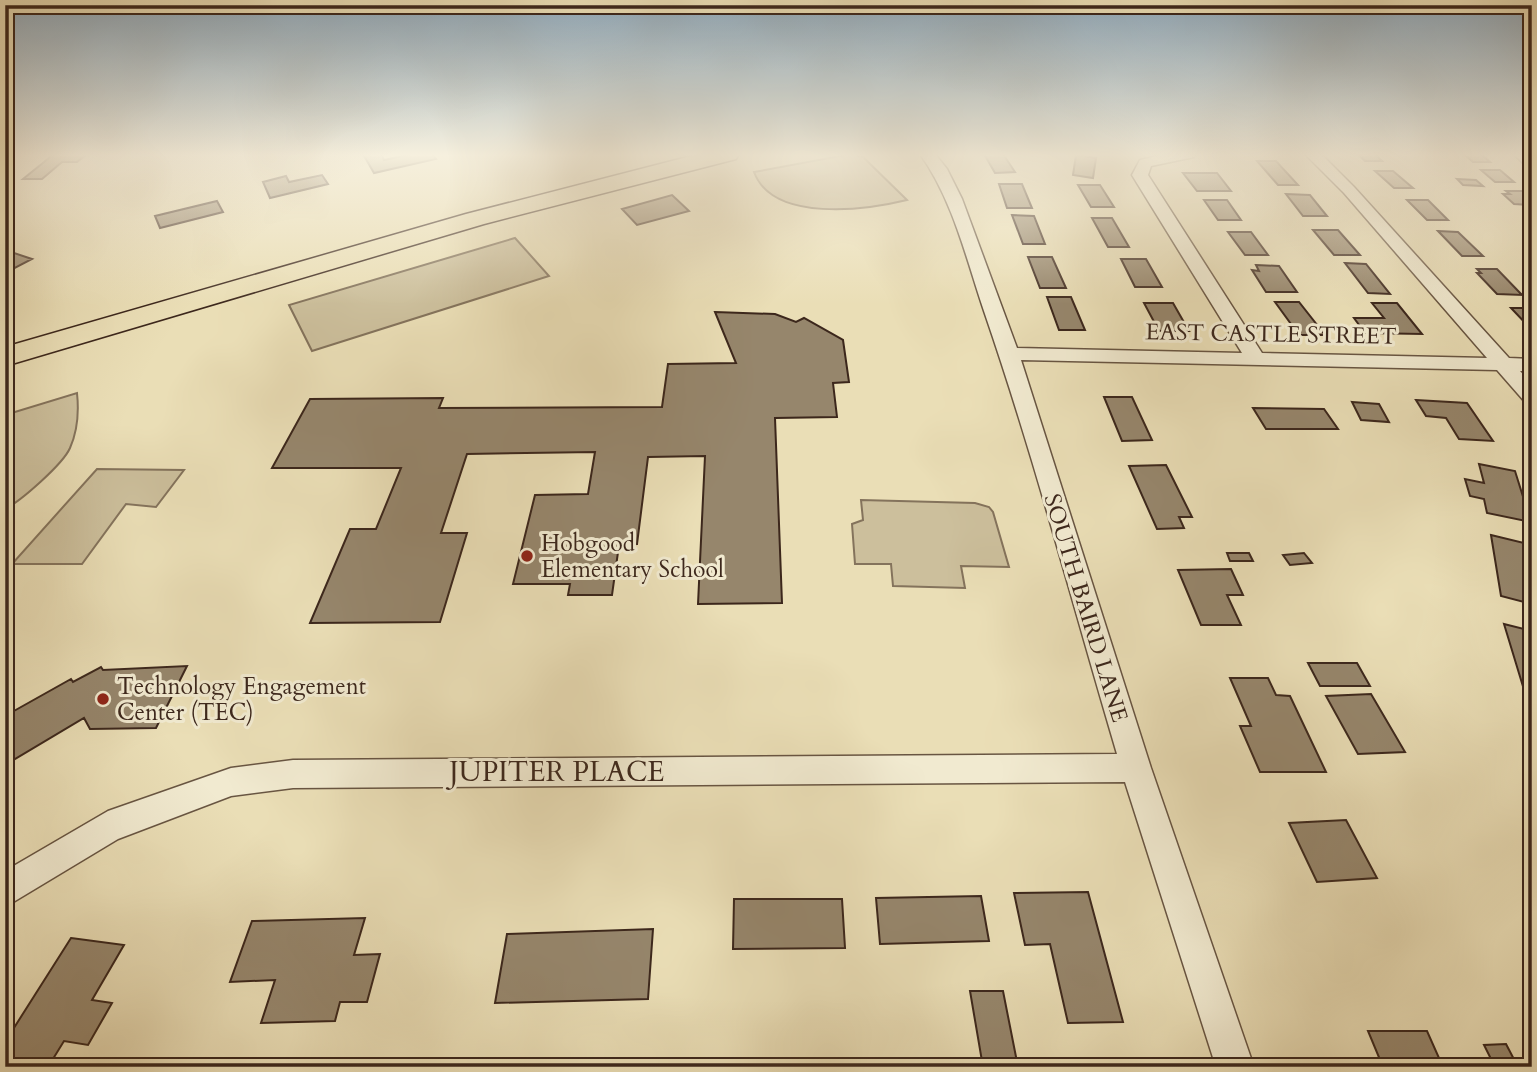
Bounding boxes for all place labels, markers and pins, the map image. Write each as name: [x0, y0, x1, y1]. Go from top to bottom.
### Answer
place label: Hobgood Elementary School: [541, 528, 724, 585]
marker: Hobgood Elementary School: [519, 548, 535, 564]
place label: Technology Engagement Center (TEC): [117, 671, 366, 728]
marker: Technology Engagement Center (TEC): [95, 691, 111, 707]

